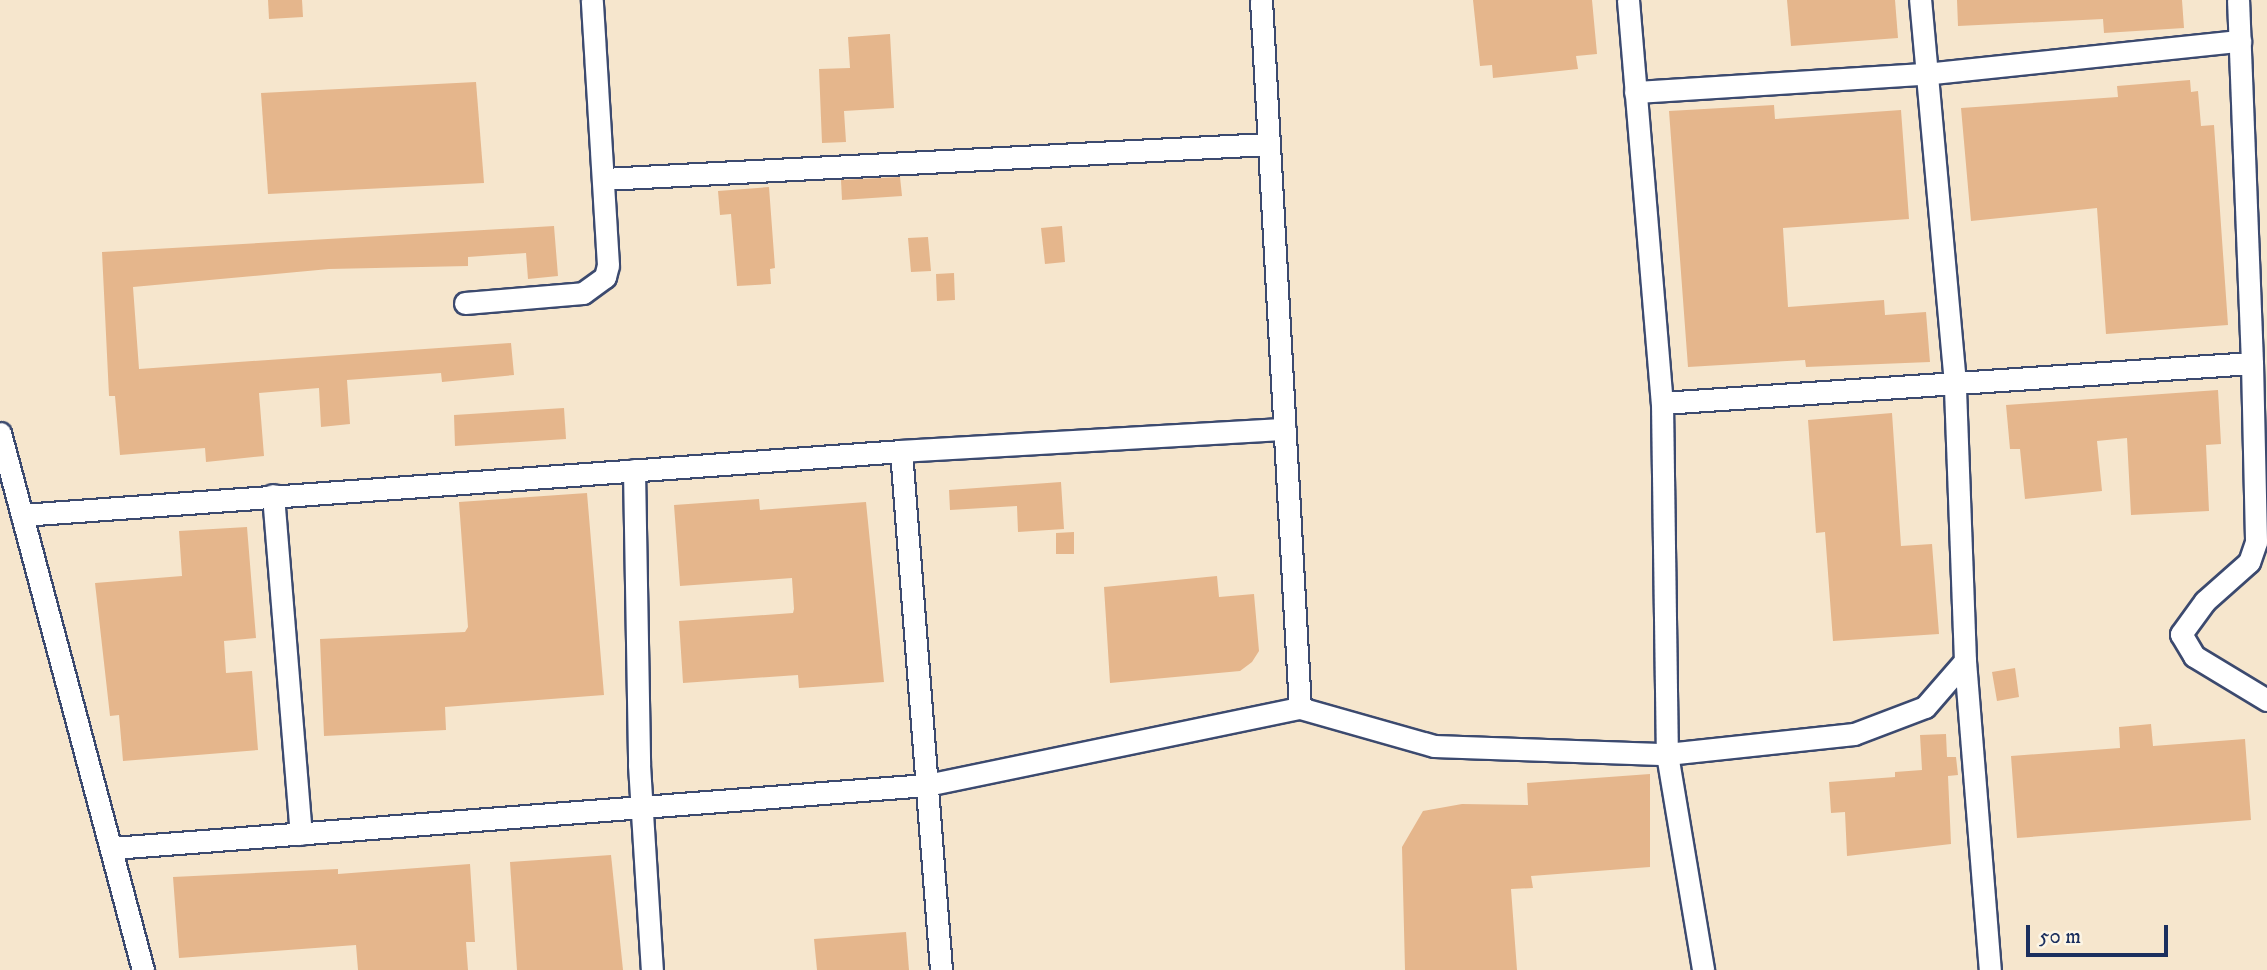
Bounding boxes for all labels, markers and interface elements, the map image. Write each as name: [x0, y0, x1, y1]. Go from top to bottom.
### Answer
scale bar: [2029, 911, 2171, 955]
text: 50 m: [2039, 924, 2081, 950]

